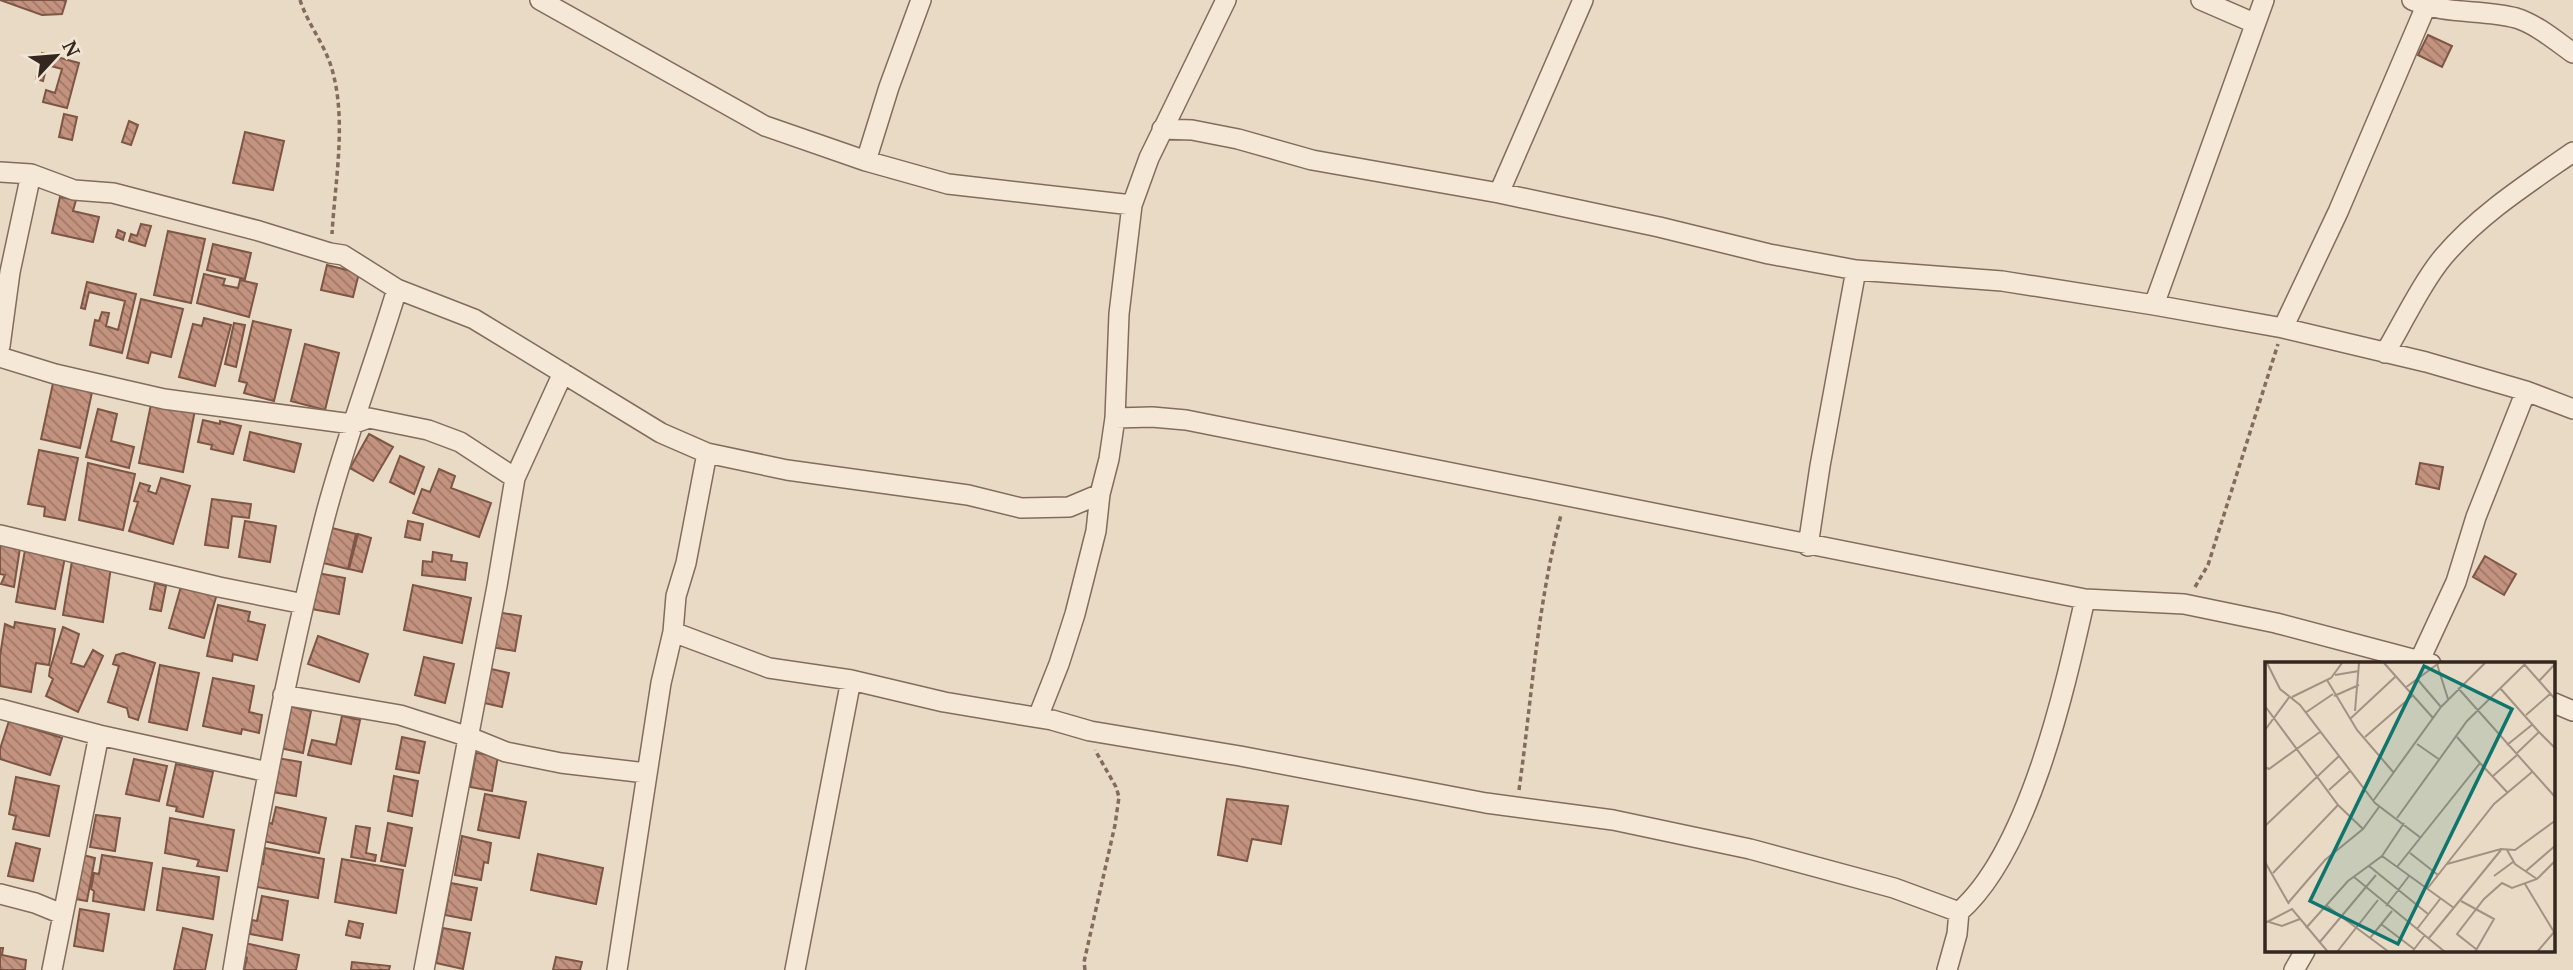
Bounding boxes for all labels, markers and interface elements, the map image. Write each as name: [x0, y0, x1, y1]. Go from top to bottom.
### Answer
north arrow: [21, 21, 91, 91]
text: N: [56, 36, 86, 61]
inset map: [2265, 662, 2556, 953]

